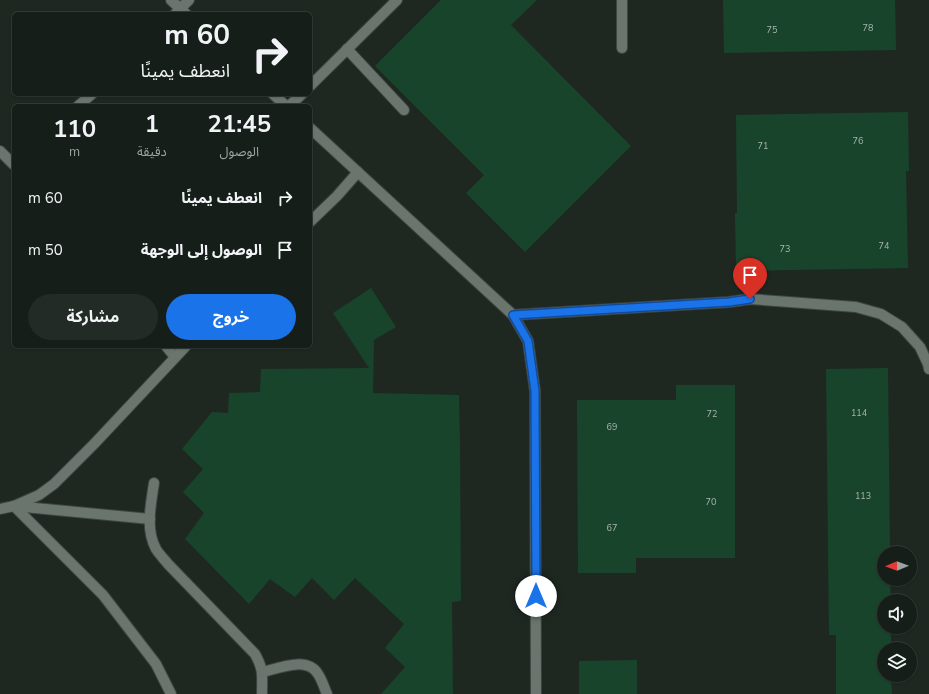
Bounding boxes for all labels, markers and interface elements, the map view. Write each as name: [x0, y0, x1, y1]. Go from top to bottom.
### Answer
text: 60 m: [164, 16, 230, 54]
house number: 78: [863, 22, 873, 34]
house number: 75: [767, 24, 777, 36]
icon: right: [244, 28, 296, 80]
text: انعطف يمينًا: [140, 59, 230, 83]
text: 1: [145, 108, 159, 140]
text: 21:45: [208, 108, 271, 140]
text: 110: [53, 113, 96, 145]
house number: 76: [853, 135, 863, 147]
house number: 71: [758, 140, 768, 152]
text: m: [69, 143, 80, 161]
text: دقيقة: [137, 143, 167, 161]
text: الوصول: [220, 143, 259, 161]
icon: right: [274, 187, 296, 209]
text: 60 m: [28, 188, 63, 208]
text: انعطف يمينًا: [181, 188, 262, 208]
icon: arrive: [274, 239, 296, 261]
text: 50 m: [28, 240, 63, 260]
text: الوصول إلى الوجهة: [141, 240, 262, 260]
house number: 74: [879, 240, 890, 252]
house number: 73: [780, 243, 790, 255]
pin: [733, 258, 767, 299]
icon: arrive: [739, 264, 761, 286]
button: مشاركة: [28, 294, 158, 340]
button: خروج: [166, 294, 296, 340]
house number: 114: [851, 407, 868, 419]
house number: 72: [707, 408, 717, 420]
house number: 69: [607, 421, 617, 433]
house number: 113: [855, 490, 871, 502]
house number: 70: [706, 496, 716, 508]
house number: 67: [607, 522, 617, 534]
north arrow: [877, 546, 917, 586]
map controls: [877, 546, 917, 682]
position arrow: [515, 575, 557, 617]
button: sound: [877, 594, 917, 634]
button: layers: [877, 642, 917, 682]

